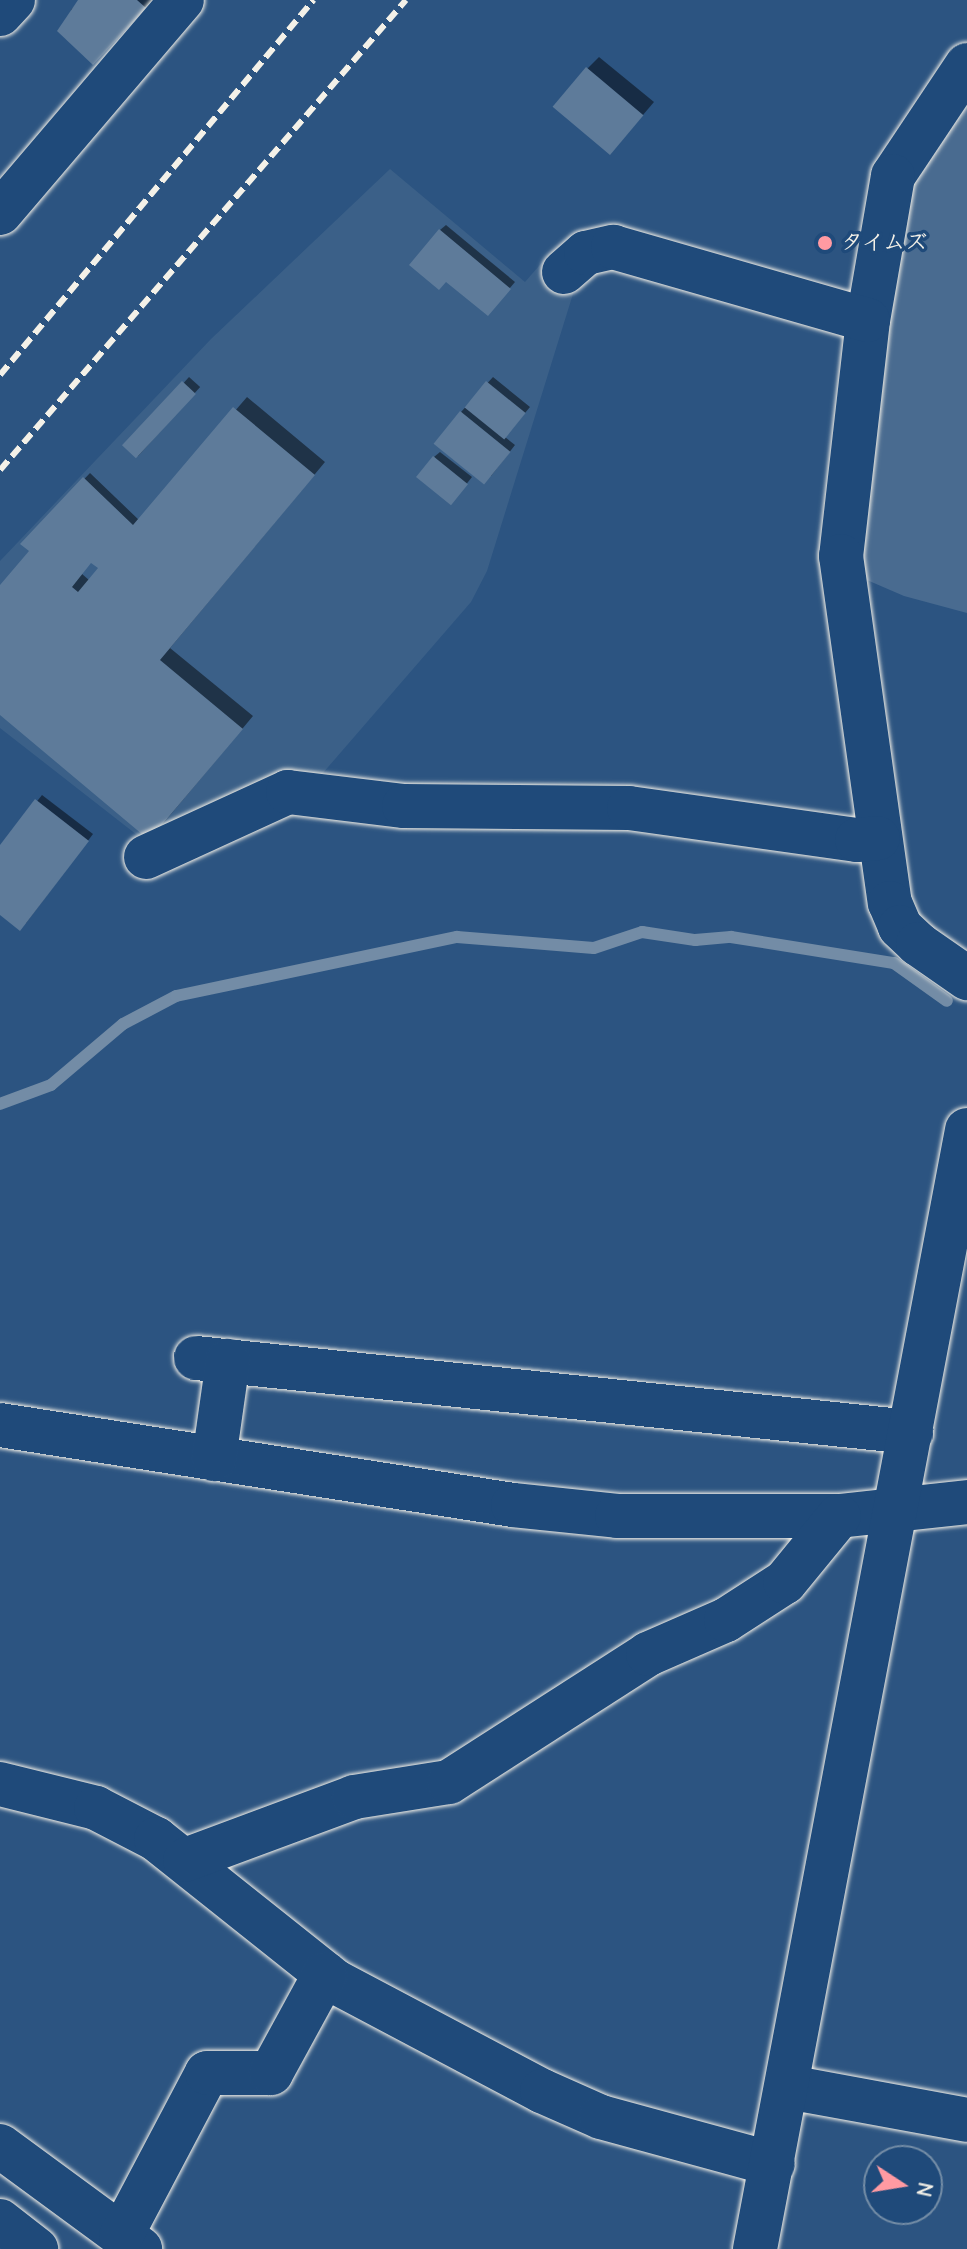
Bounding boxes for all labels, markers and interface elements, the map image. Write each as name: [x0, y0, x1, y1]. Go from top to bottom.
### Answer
place label: タイムズ: [841, 230, 929, 256]
marker: タイムズ: [816, 234, 834, 252]
north arrow: [863, 2145, 943, 2225]
text: N: [910, 2180, 939, 2199]

